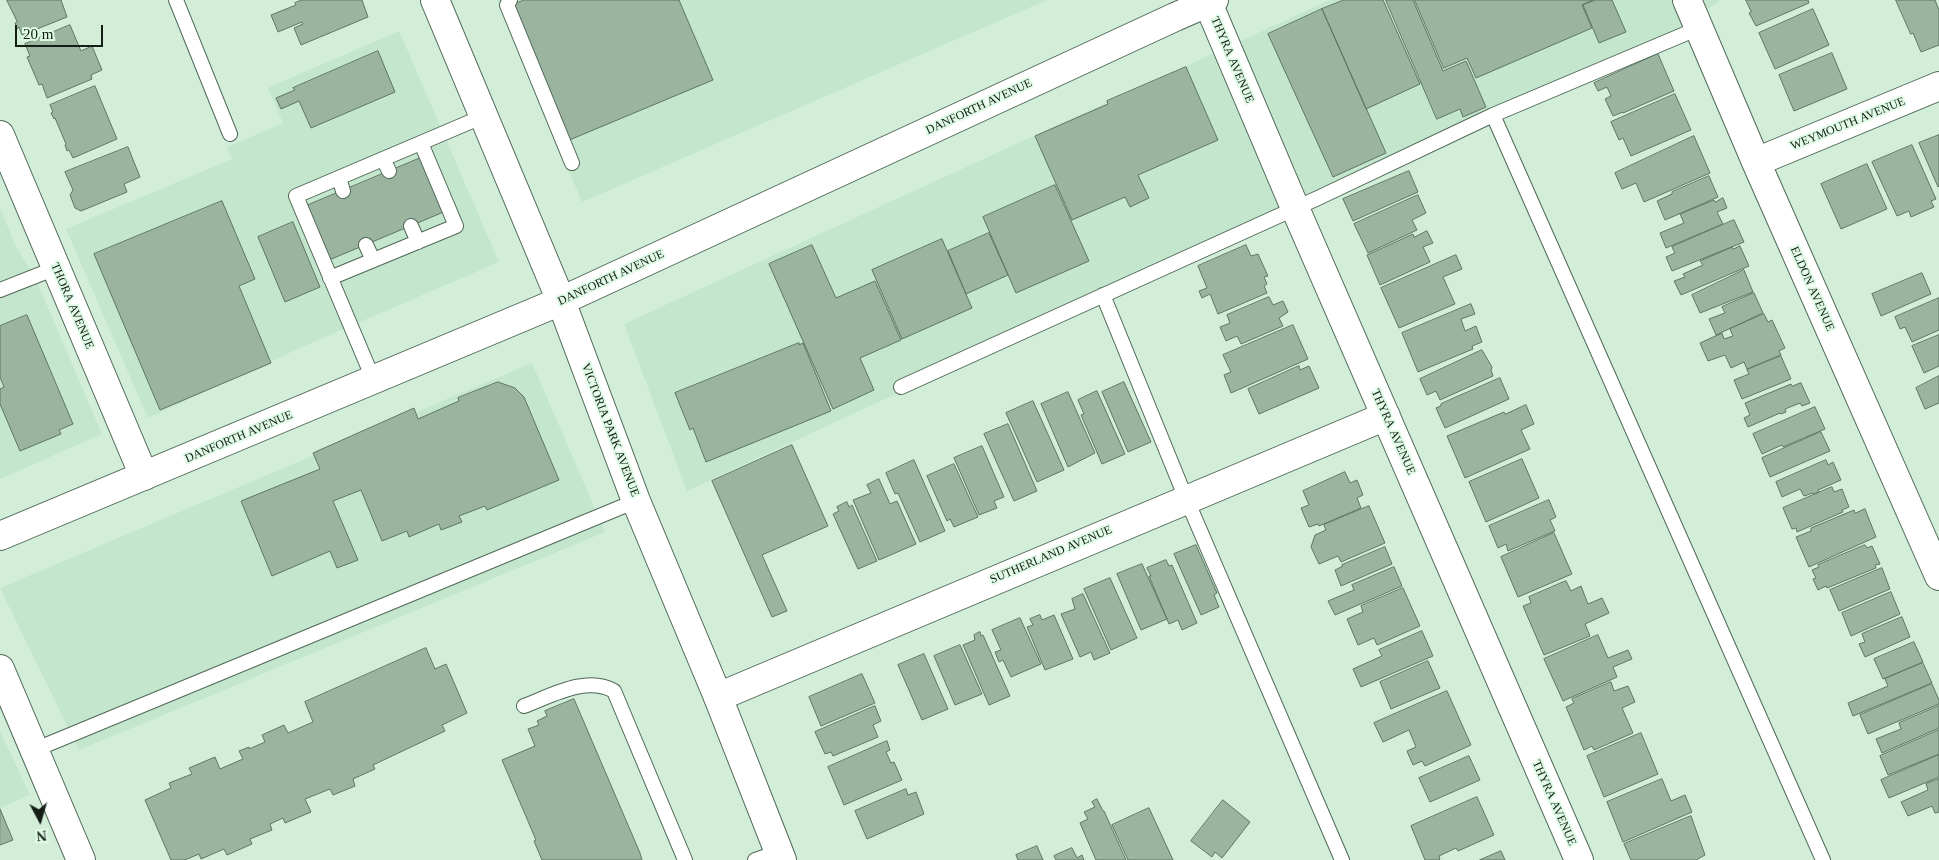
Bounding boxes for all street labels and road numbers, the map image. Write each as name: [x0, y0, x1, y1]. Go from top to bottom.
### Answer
street label: THYRA AVENUE: [1207, 15, 1257, 105]
street label: DANFORTH AVENUE: [924, 76, 1034, 138]
street label: WEYMOUTH AVENUE: [1789, 94, 1907, 154]
street label: ELDON AVENUE: [1787, 244, 1837, 334]
street label: DANFORTH AVENUE: [556, 247, 666, 309]
street label: THORA AVENUE: [47, 261, 97, 351]
street label: VICTORIA PARK AVENUE: [578, 361, 642, 499]
street label: THYRA AVENUE: [1368, 387, 1418, 477]
street label: DANFORTH AVENUE: [183, 408, 295, 466]
street label: SUTHERLAND AVENUE: [988, 523, 1114, 587]
street label: THYRA AVENUE: [1529, 758, 1579, 848]

